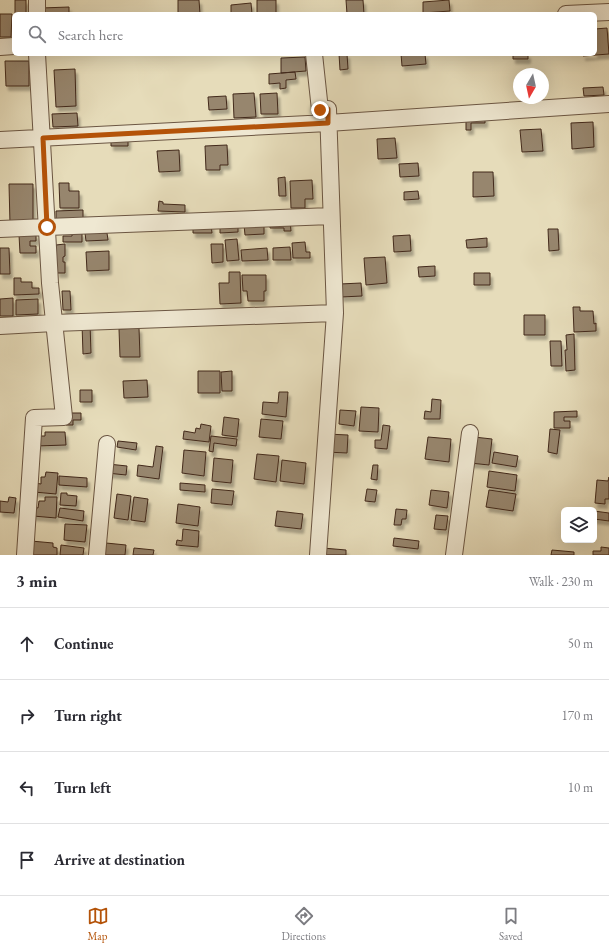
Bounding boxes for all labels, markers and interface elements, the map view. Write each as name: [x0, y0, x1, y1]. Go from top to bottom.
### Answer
search box: [12, 12, 597, 56]
icon: search: [26, 23, 48, 45]
text: Search here: [58, 25, 123, 44]
north arrow: [513, 68, 549, 104]
route end: [311, 101, 329, 119]
route start: [38, 218, 56, 236]
map controls: [561, 507, 597, 543]
button: layers: [561, 507, 597, 543]
text: 3 min: [16, 570, 57, 592]
text: Walk · 230 m: [529, 573, 593, 590]
icon: ahead: [16, 633, 38, 655]
text: Continue: [54, 634, 114, 653]
text: 50 m: [568, 635, 593, 652]
icon: right: [16, 705, 38, 727]
text: Turn right: [54, 706, 122, 725]
text: 170 m: [562, 707, 593, 724]
icon: left: [16, 777, 38, 799]
text: Turn left: [54, 778, 111, 797]
text: 10 m: [568, 779, 593, 796]
icon: arrive: [16, 849, 38, 871]
text: Arrive at destination: [54, 850, 185, 869]
tab: Map: [87, 905, 109, 943]
tab: Directions: [282, 905, 326, 943]
tab: Saved: [499, 905, 522, 943]

